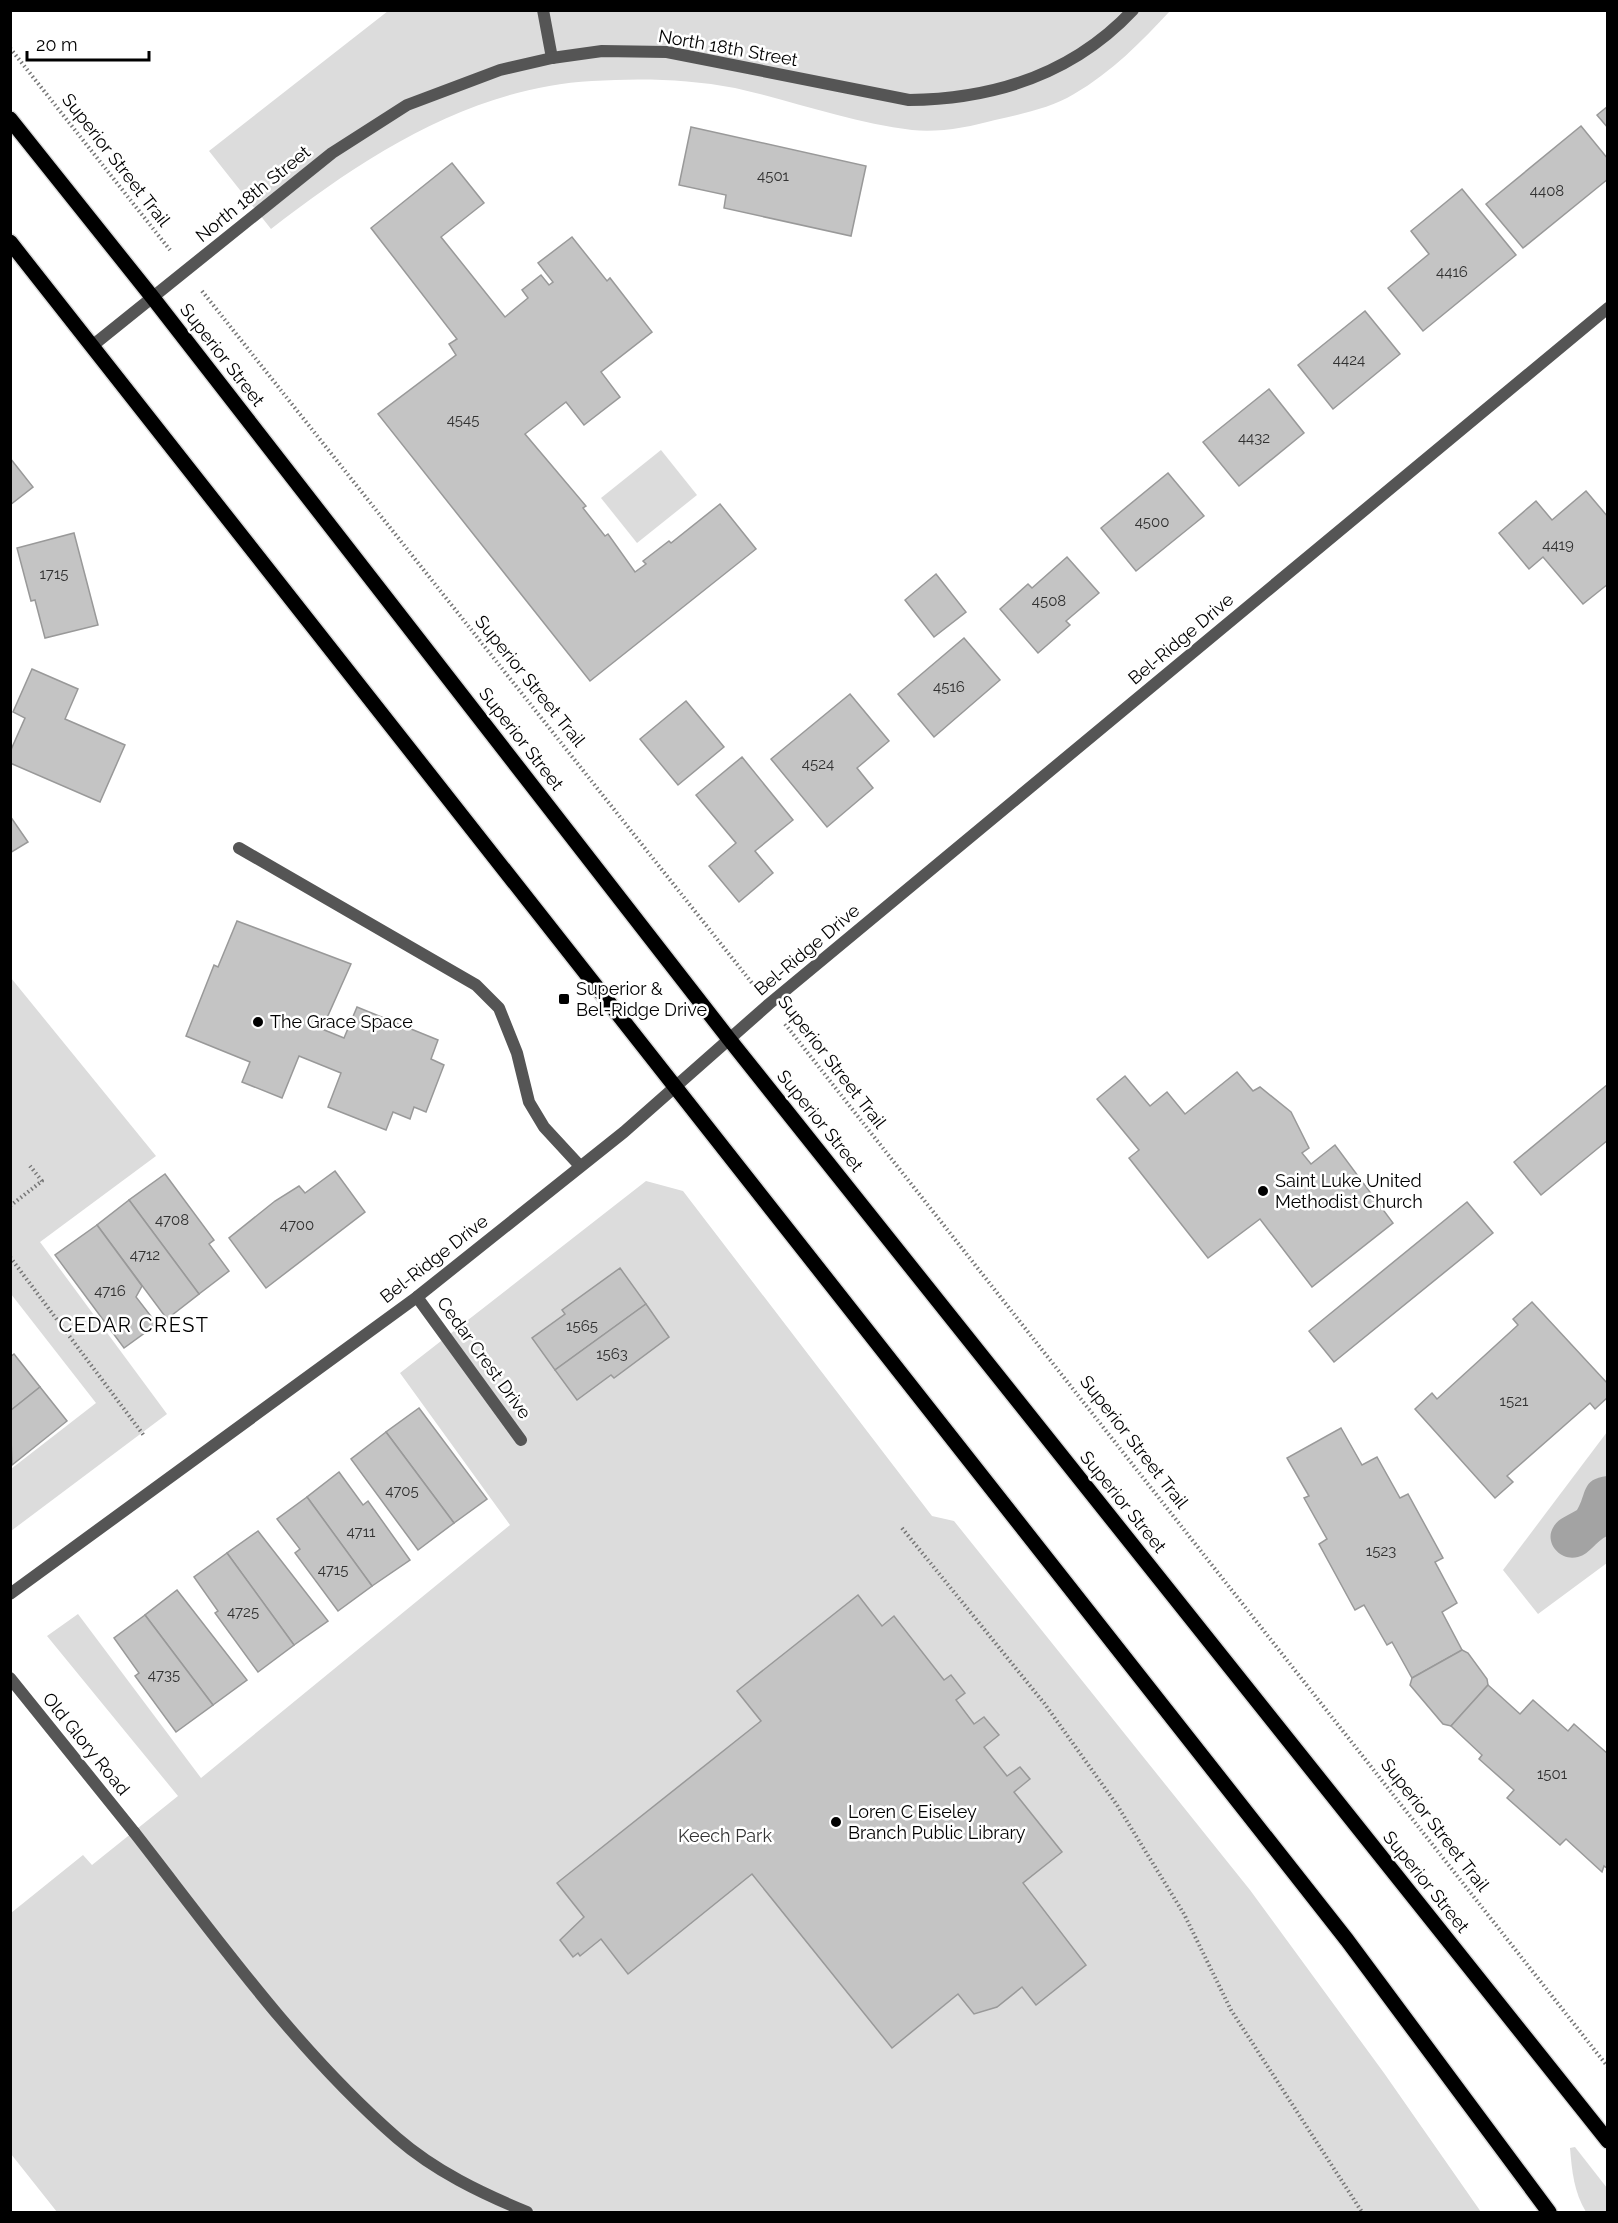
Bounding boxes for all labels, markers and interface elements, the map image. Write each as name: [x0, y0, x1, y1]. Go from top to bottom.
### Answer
scale bar: [27, 24, 148, 62]
street label: North 18th Street: [657, 25, 799, 70]
text: 20 m: [36, 34, 78, 55]
street label: Superior Street Trail: [58, 89, 175, 230]
street label: North 18th Street: [191, 141, 314, 246]
house number: 4501: [757, 167, 790, 185]
house number: 4408: [1530, 182, 1564, 200]
house number: 4416: [1436, 263, 1468, 281]
street label: Superior Street: [176, 299, 269, 410]
house number: 4424: [1333, 351, 1365, 369]
house number: 4545: [447, 411, 479, 429]
house number: 4432: [1238, 429, 1270, 447]
house number: 4500: [1135, 513, 1169, 531]
house number: 4419: [1542, 536, 1574, 554]
house number: 1715: [40, 565, 68, 583]
street label: Bel-Ridge Drive: [1124, 588, 1238, 689]
house number: 4508: [1032, 592, 1066, 610]
street label: Superior Street Trail: [470, 611, 590, 751]
house number: 4516: [933, 678, 965, 696]
street label: Superior Street: [474, 683, 568, 795]
house number: 4524: [802, 755, 834, 773]
street label: Bel-Ridge Drive: [750, 899, 864, 1000]
place label: Superior & Bel‐Ridge Drive: [576, 978, 707, 1020]
street label: Superior Street Trail: [773, 991, 891, 1133]
marker: Superior & Bel‐Ridge Drive: [557, 992, 571, 1006]
place label: The Grace Space: [270, 1011, 413, 1032]
marker: The Grace Space: [251, 1015, 265, 1029]
street label: Superior Street: [772, 1066, 868, 1176]
place label: Saint Luke United Methodist Church: [1275, 1170, 1423, 1212]
marker: Saint Luke United Methodist Church: [1256, 1184, 1270, 1198]
street label: Bel-Ridge Drive: [376, 1210, 492, 1307]
house number: 4708: [155, 1211, 189, 1229]
house number: 4700: [280, 1216, 314, 1234]
house number: 4712: [130, 1246, 160, 1264]
house number: 4716: [94, 1282, 126, 1300]
street label: Cedar Crest Drive: [433, 1293, 536, 1423]
district label: CEDAR CREST: [58, 1313, 210, 1337]
house number: 1565: [566, 1317, 598, 1335]
house number: 1563: [596, 1345, 628, 1363]
street label: Superior Street Trail: [1075, 1371, 1193, 1513]
house number: 1521: [1500, 1392, 1529, 1410]
street label: Superior Street: [1075, 1447, 1171, 1557]
house number: 4705: [385, 1482, 419, 1500]
house number: 4711: [347, 1523, 376, 1541]
house number: 1523: [1366, 1542, 1396, 1560]
house number: 4715: [318, 1561, 348, 1579]
house number: 4725: [227, 1603, 259, 1621]
house number: 4735: [148, 1666, 180, 1684]
street label: Old Glory Road: [39, 1688, 134, 1799]
street label: Superior Street Trail: [1376, 1754, 1494, 1896]
house number: 1501: [1537, 1765, 1568, 1783]
place label: Loren C Eiseley Branch Public Library: [848, 1801, 1026, 1843]
marker: Loren C Eiseley Branch Public Library: [829, 1815, 843, 1829]
park label: Keech Park: [678, 1825, 772, 1846]
street label: Superior Street: [1378, 1827, 1474, 1937]

